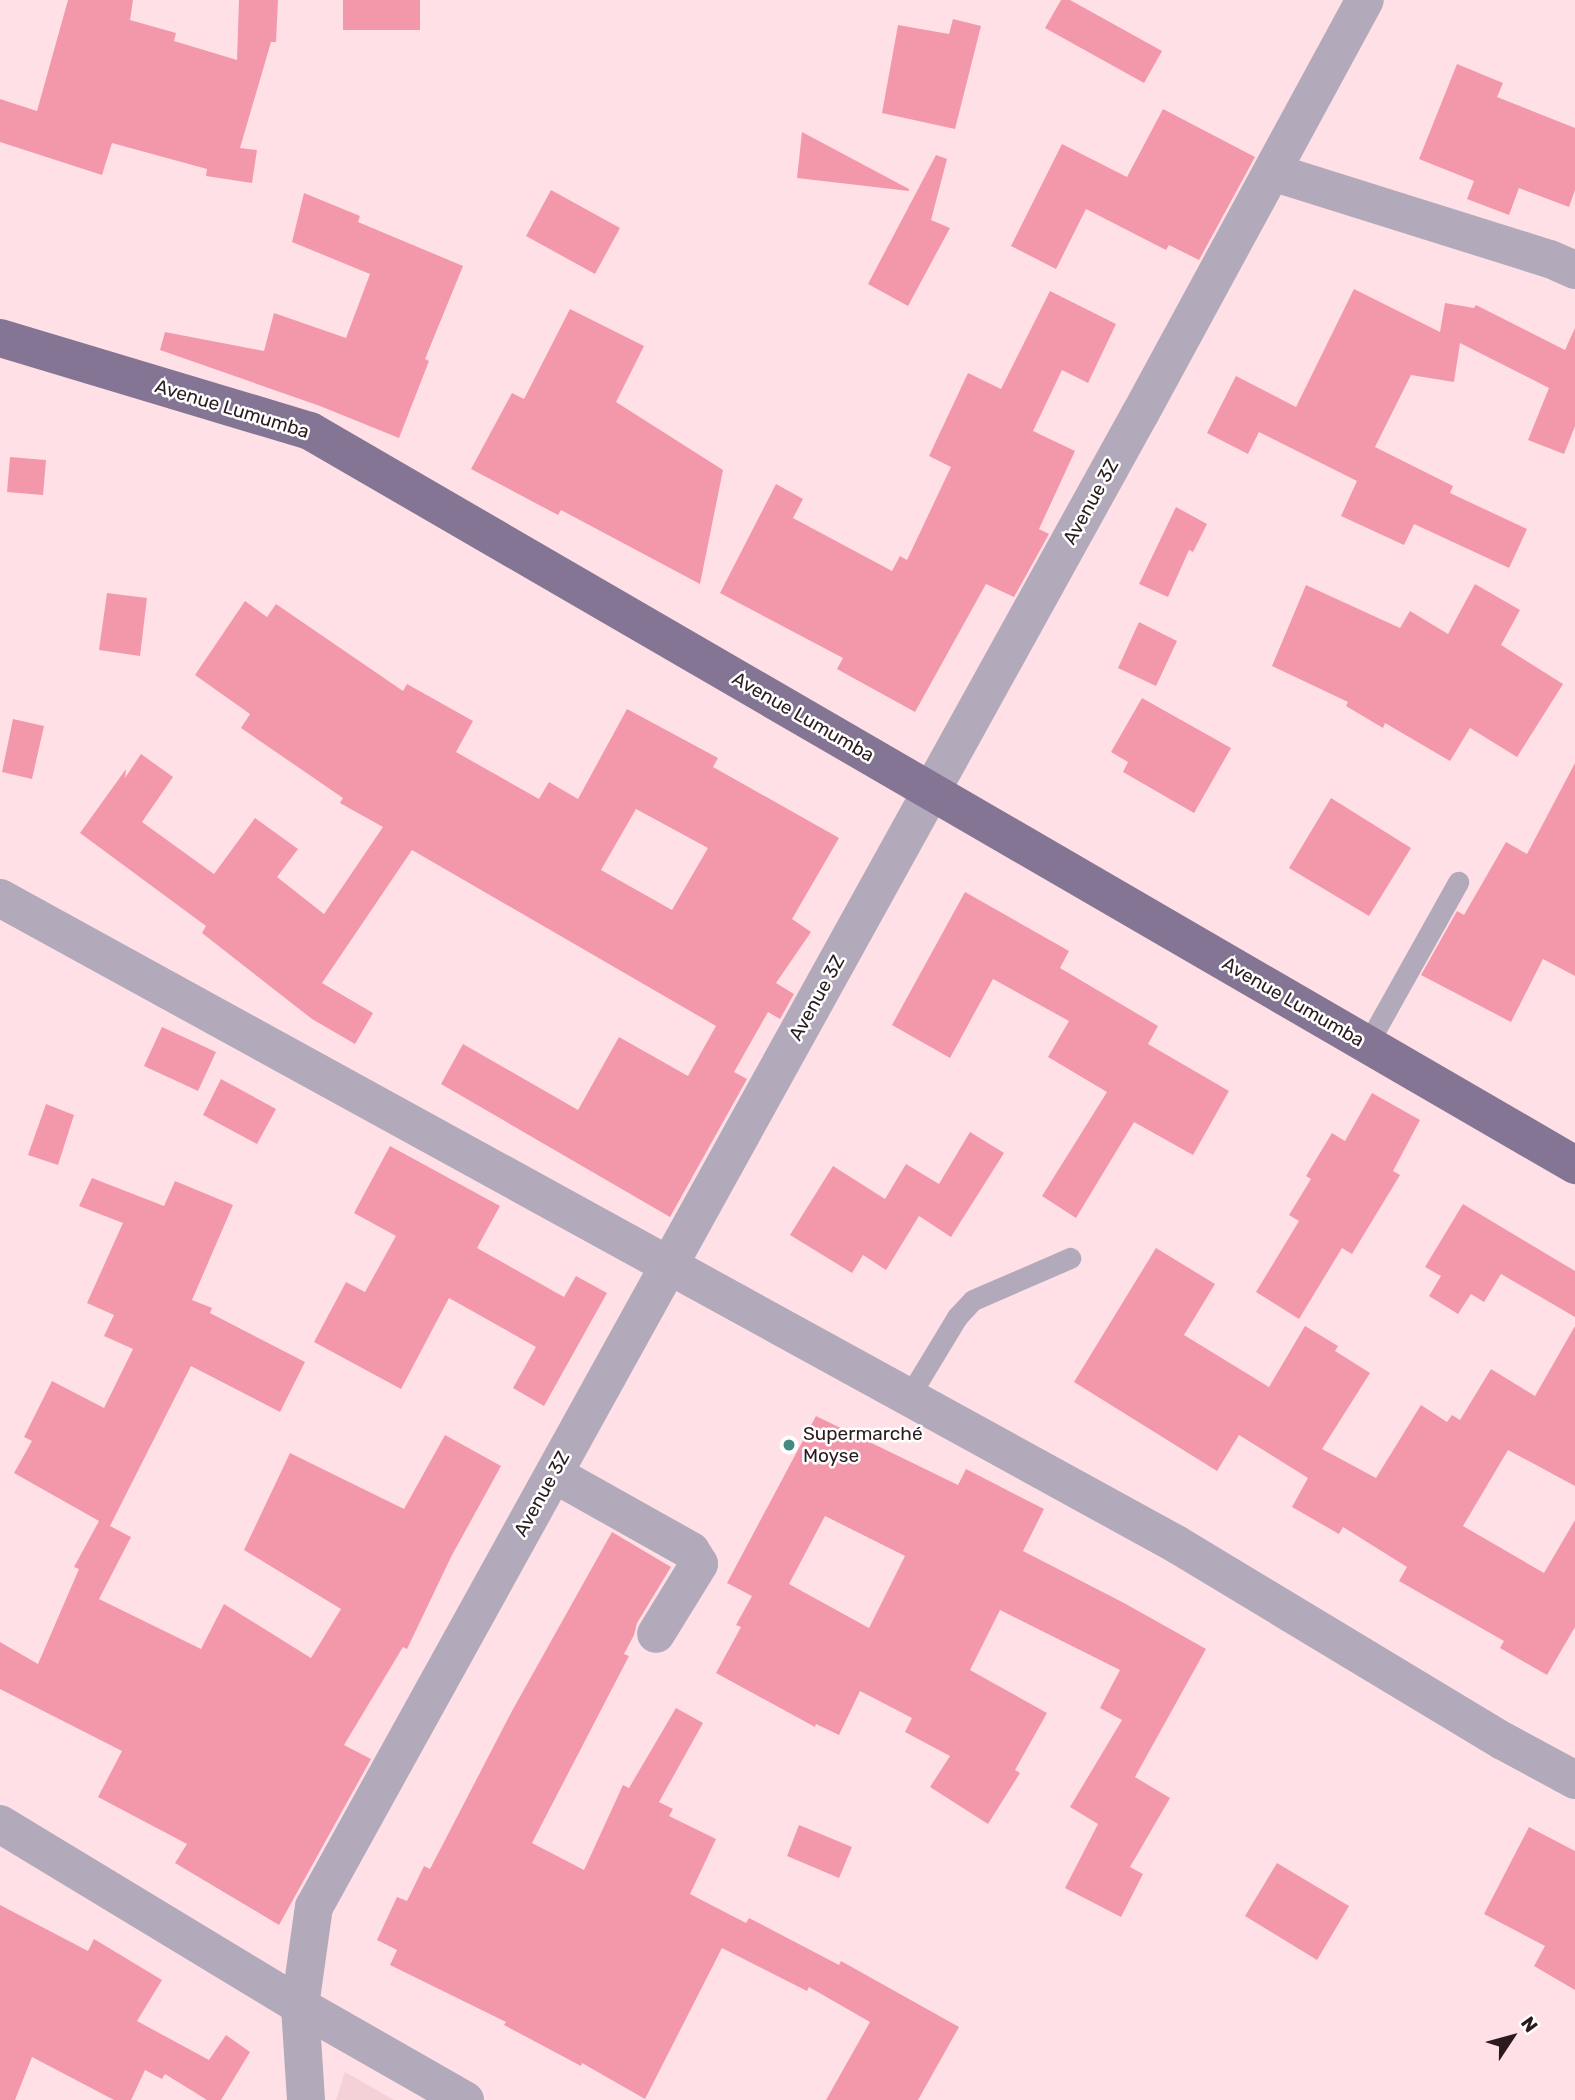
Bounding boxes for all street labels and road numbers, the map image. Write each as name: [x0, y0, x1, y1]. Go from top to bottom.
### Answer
street label: Avenue Lumumba: [152, 375, 312, 443]
street label: Avenue 3Z: [1058, 455, 1124, 549]
street label: Avenue Lumumba: [728, 667, 878, 767]
street label: Avenue 3Z: [784, 951, 850, 1045]
street label: Avenue Lumumba: [1218, 952, 1368, 1052]
street label: Avenue 3Z: [509, 1447, 575, 1541]

